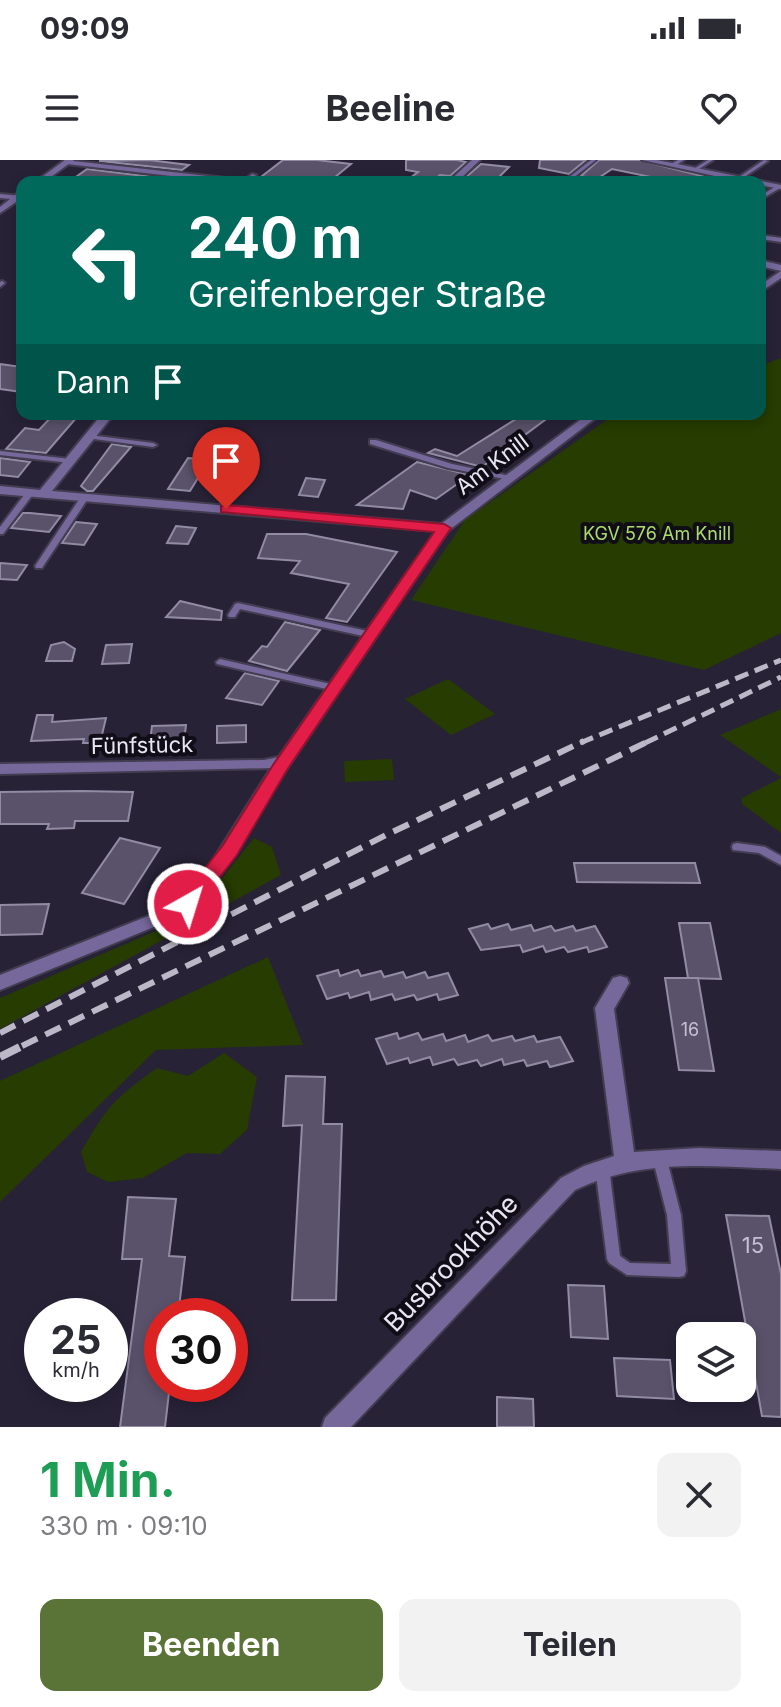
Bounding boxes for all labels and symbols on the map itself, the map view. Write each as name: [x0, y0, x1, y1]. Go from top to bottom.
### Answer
pin: [192, 427, 260, 509]
street label: Am Knill: [450, 428, 534, 500]
park label: KGV 576 Am Knill: [583, 523, 731, 544]
street label: Fünfstück: [91, 731, 193, 759]
position arrow: [146, 862, 230, 946]
house number: 16: [681, 1019, 699, 1040]
street label: Busbrookhöhe: [378, 1188, 524, 1338]
house number: 15: [742, 1232, 764, 1258]
speed limit sign: 30: [144, 1298, 248, 1402]

